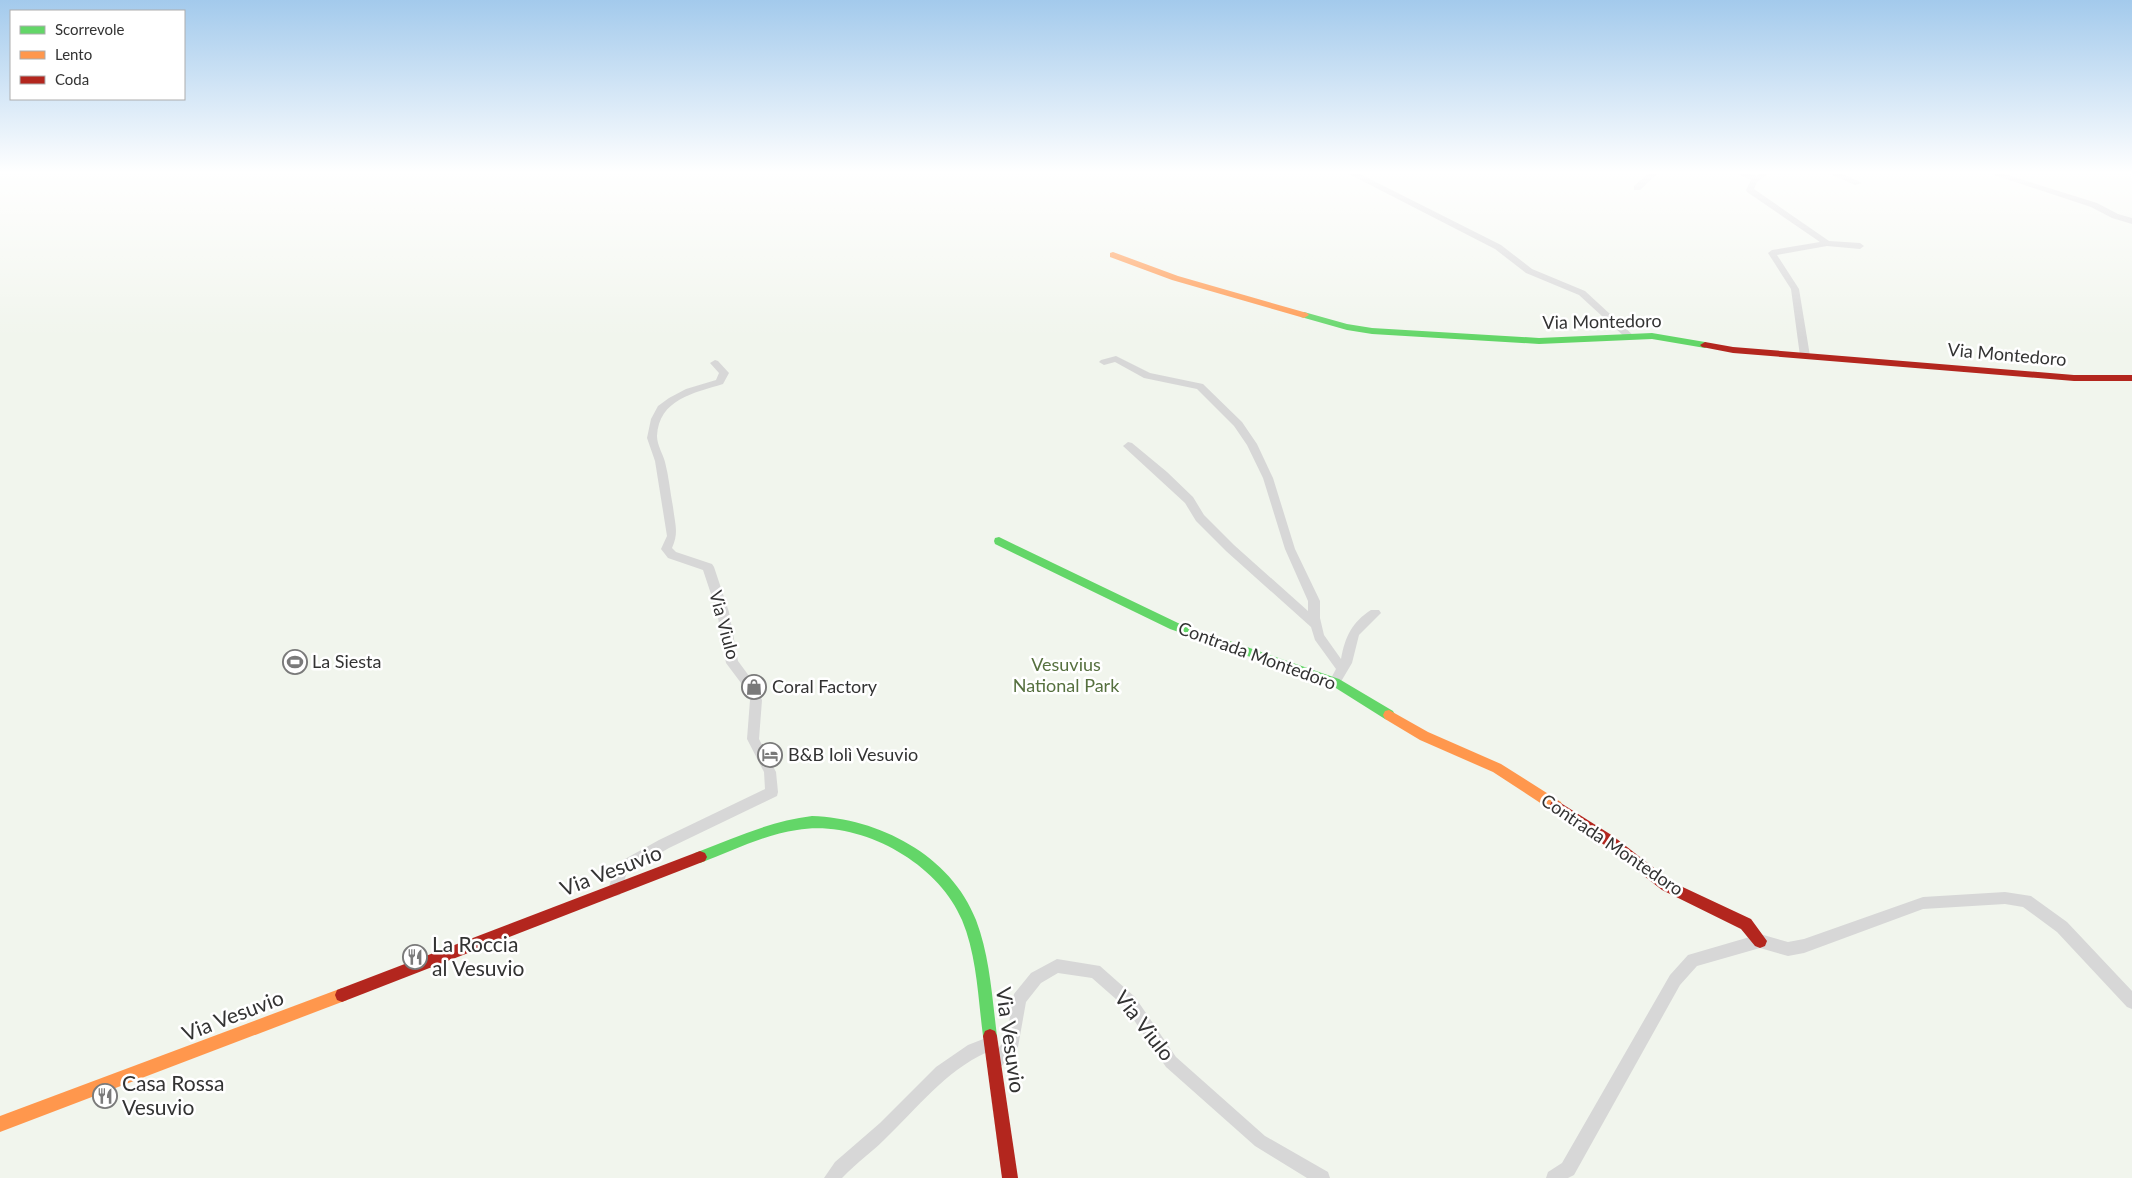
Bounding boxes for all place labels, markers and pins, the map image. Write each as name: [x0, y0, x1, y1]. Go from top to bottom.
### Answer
sports icon: La Siesta: [282, 649, 308, 675]
place label: La Siesta: [312, 650, 382, 672]
shop icon: Coral Factory: [741, 674, 767, 700]
place label: Coral Factory: [772, 675, 878, 697]
hotel icon: B&B Iolì Vesuvio: [757, 742, 783, 768]
place label: B&B Iolì Vesuvio: [788, 743, 918, 765]
place label: La Roccia al Vesuvio: [432, 931, 524, 980]
restaurant icon: La Roccia al Vesuvio: [402, 944, 428, 970]
place label: Casa Rossa Vesuvio: [122, 1070, 224, 1119]
restaurant icon: Casa Rossa Vesuvio: [92, 1083, 118, 1109]

